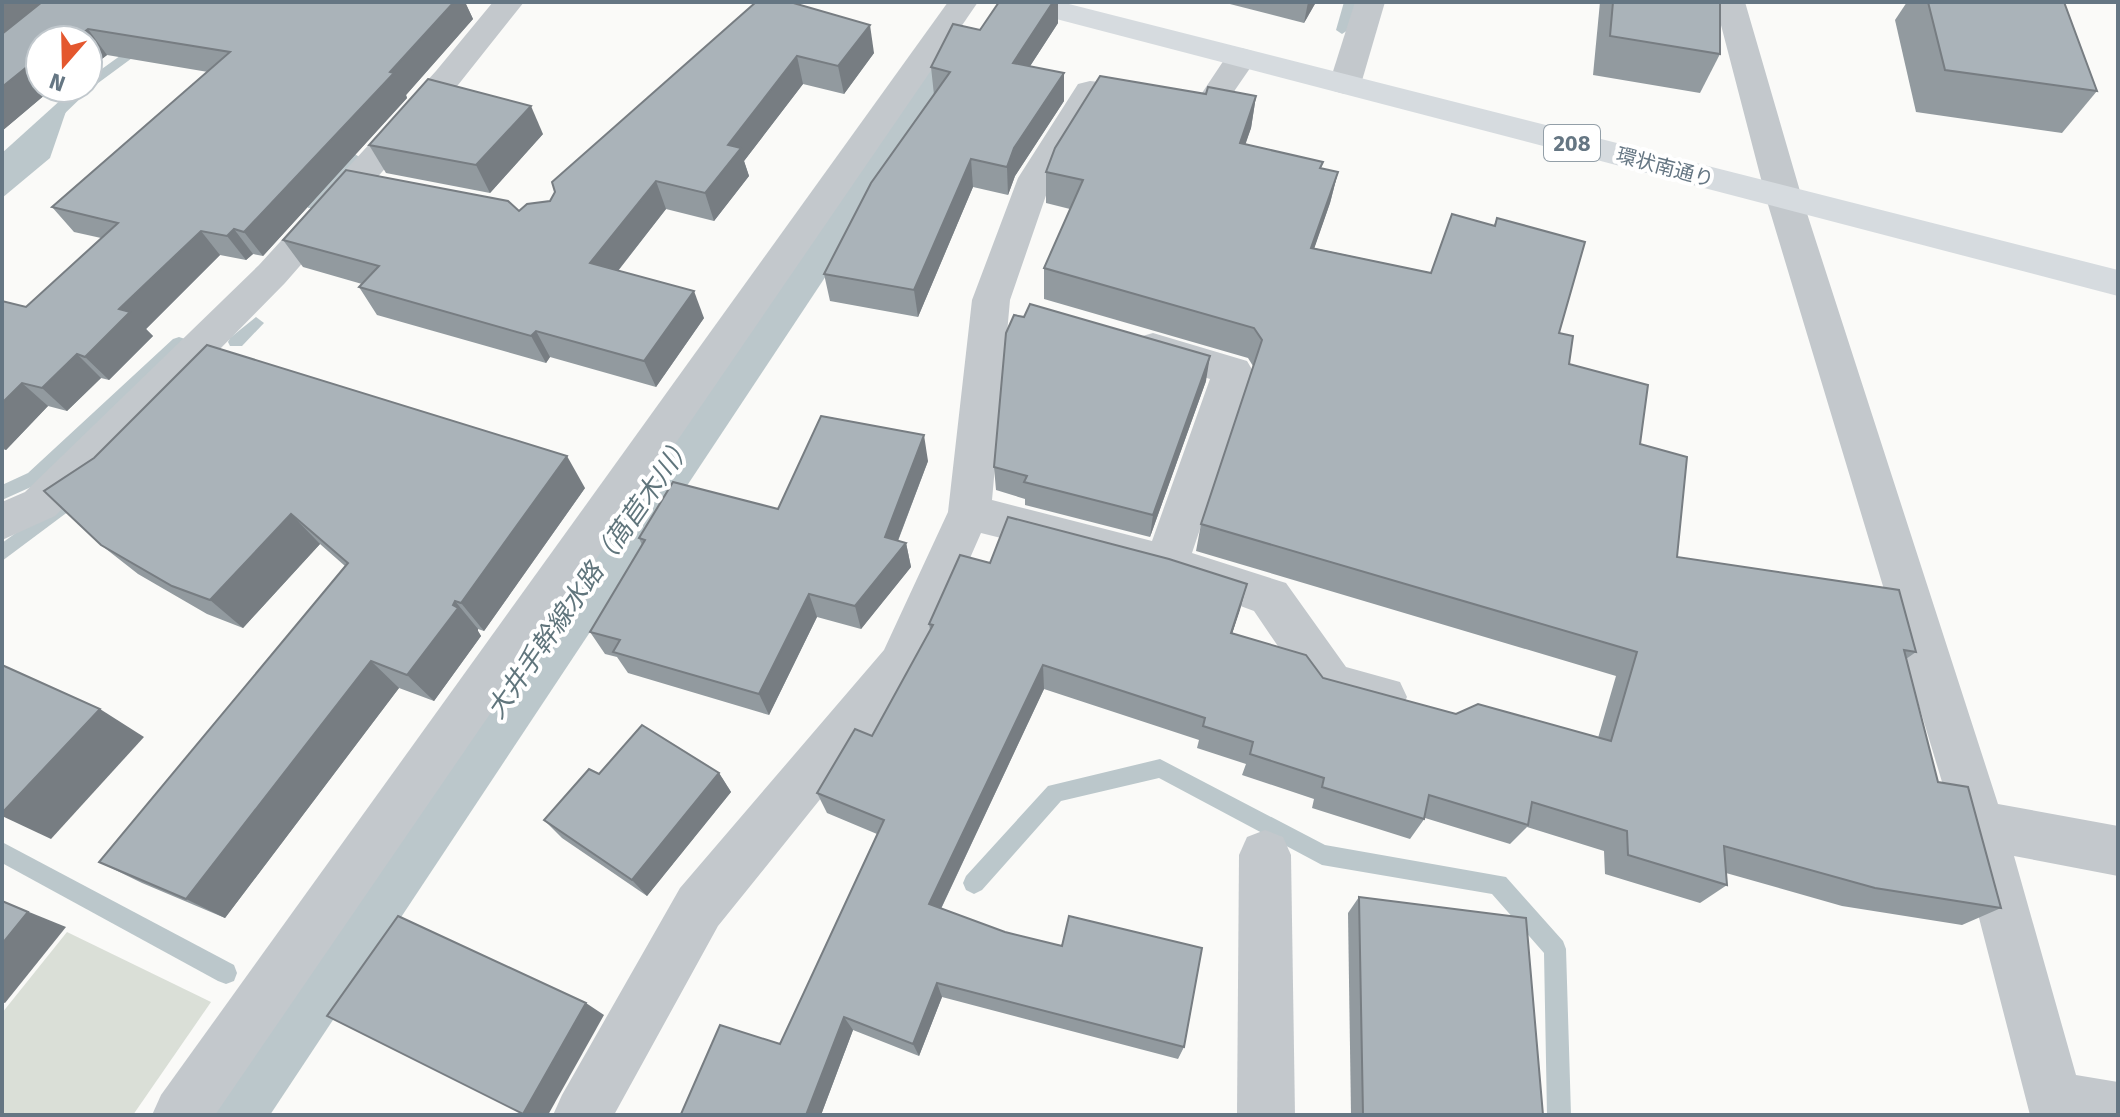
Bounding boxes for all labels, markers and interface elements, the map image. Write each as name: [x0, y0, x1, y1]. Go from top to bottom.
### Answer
north arrow: [24, 24, 104, 104]
text: N: [46, 67, 69, 98]
road number: 208: [1544, 125, 1600, 161]
street label: 環状南通り: [1614, 142, 1716, 192]
water label: 大井手幹線水路（萵苣木川）: [480, 430, 700, 724]

